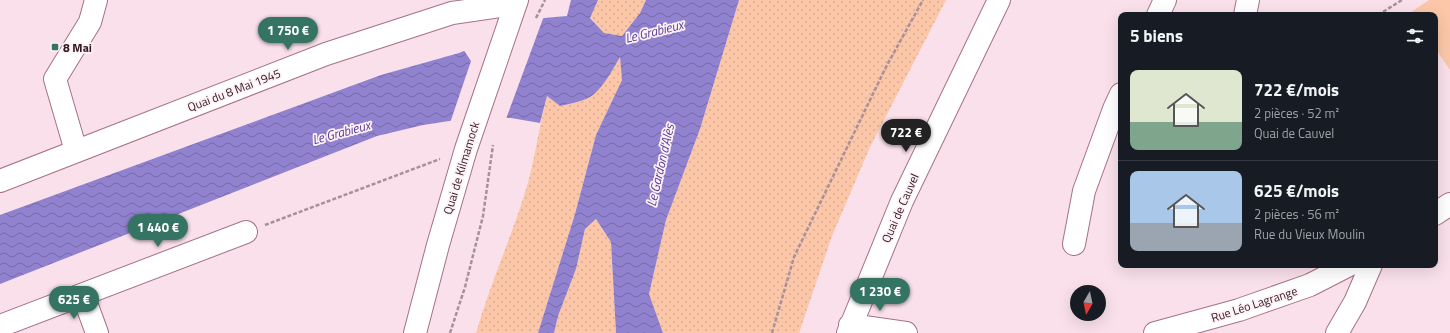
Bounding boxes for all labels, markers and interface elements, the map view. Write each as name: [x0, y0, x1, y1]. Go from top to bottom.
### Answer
water label: Le Grabieux: [623, 14, 687, 48]
pin: 1 750 €: [251, 17, 325, 51]
text: 1 750 €: [267, 20, 309, 40]
text: 5 biens: [1130, 23, 1183, 49]
icon: filters: [1404, 25, 1426, 47]
place label: 8 Mai: [63, 38, 92, 57]
marker: 8 Mai: [50, 42, 60, 52]
street label: Quai du 8 Mai 1945: [185, 63, 284, 117]
text: 722 €/mois: [1254, 77, 1339, 103]
icon: home: [1162, 86, 1210, 134]
text: 2 pièces · 52 m²: [1254, 103, 1339, 123]
water label: Le Grabieux: [310, 114, 374, 149]
street label: Quai de Kilmamock: [438, 119, 484, 217]
pin: 722 €: [878, 119, 934, 153]
water label: Le Gardon d'Alès: [641, 120, 680, 208]
text: 722 €: [890, 122, 922, 142]
text: Quai de Cauvel: [1254, 123, 1334, 143]
street label: Quai de Cauvel: [876, 170, 924, 246]
text: 625 €/mois: [1254, 178, 1339, 204]
icon: home: [1162, 187, 1210, 235]
text: 2 pièces · 56 m²: [1254, 204, 1339, 224]
pin: 1 440 €: [121, 214, 195, 248]
text: 1 440 €: [137, 217, 179, 237]
text: Rue du Vieux Moulin: [1254, 224, 1365, 244]
pin: 1 230 €: [843, 278, 917, 312]
text: 1 230 €: [859, 281, 901, 301]
street label: Rue Léo Lagrange: [1208, 281, 1300, 327]
north arrow: [1070, 285, 1106, 321]
map controls: [1070, 285, 1106, 321]
pin: 625 €: [46, 286, 102, 320]
text: 625 €: [58, 289, 90, 309]

